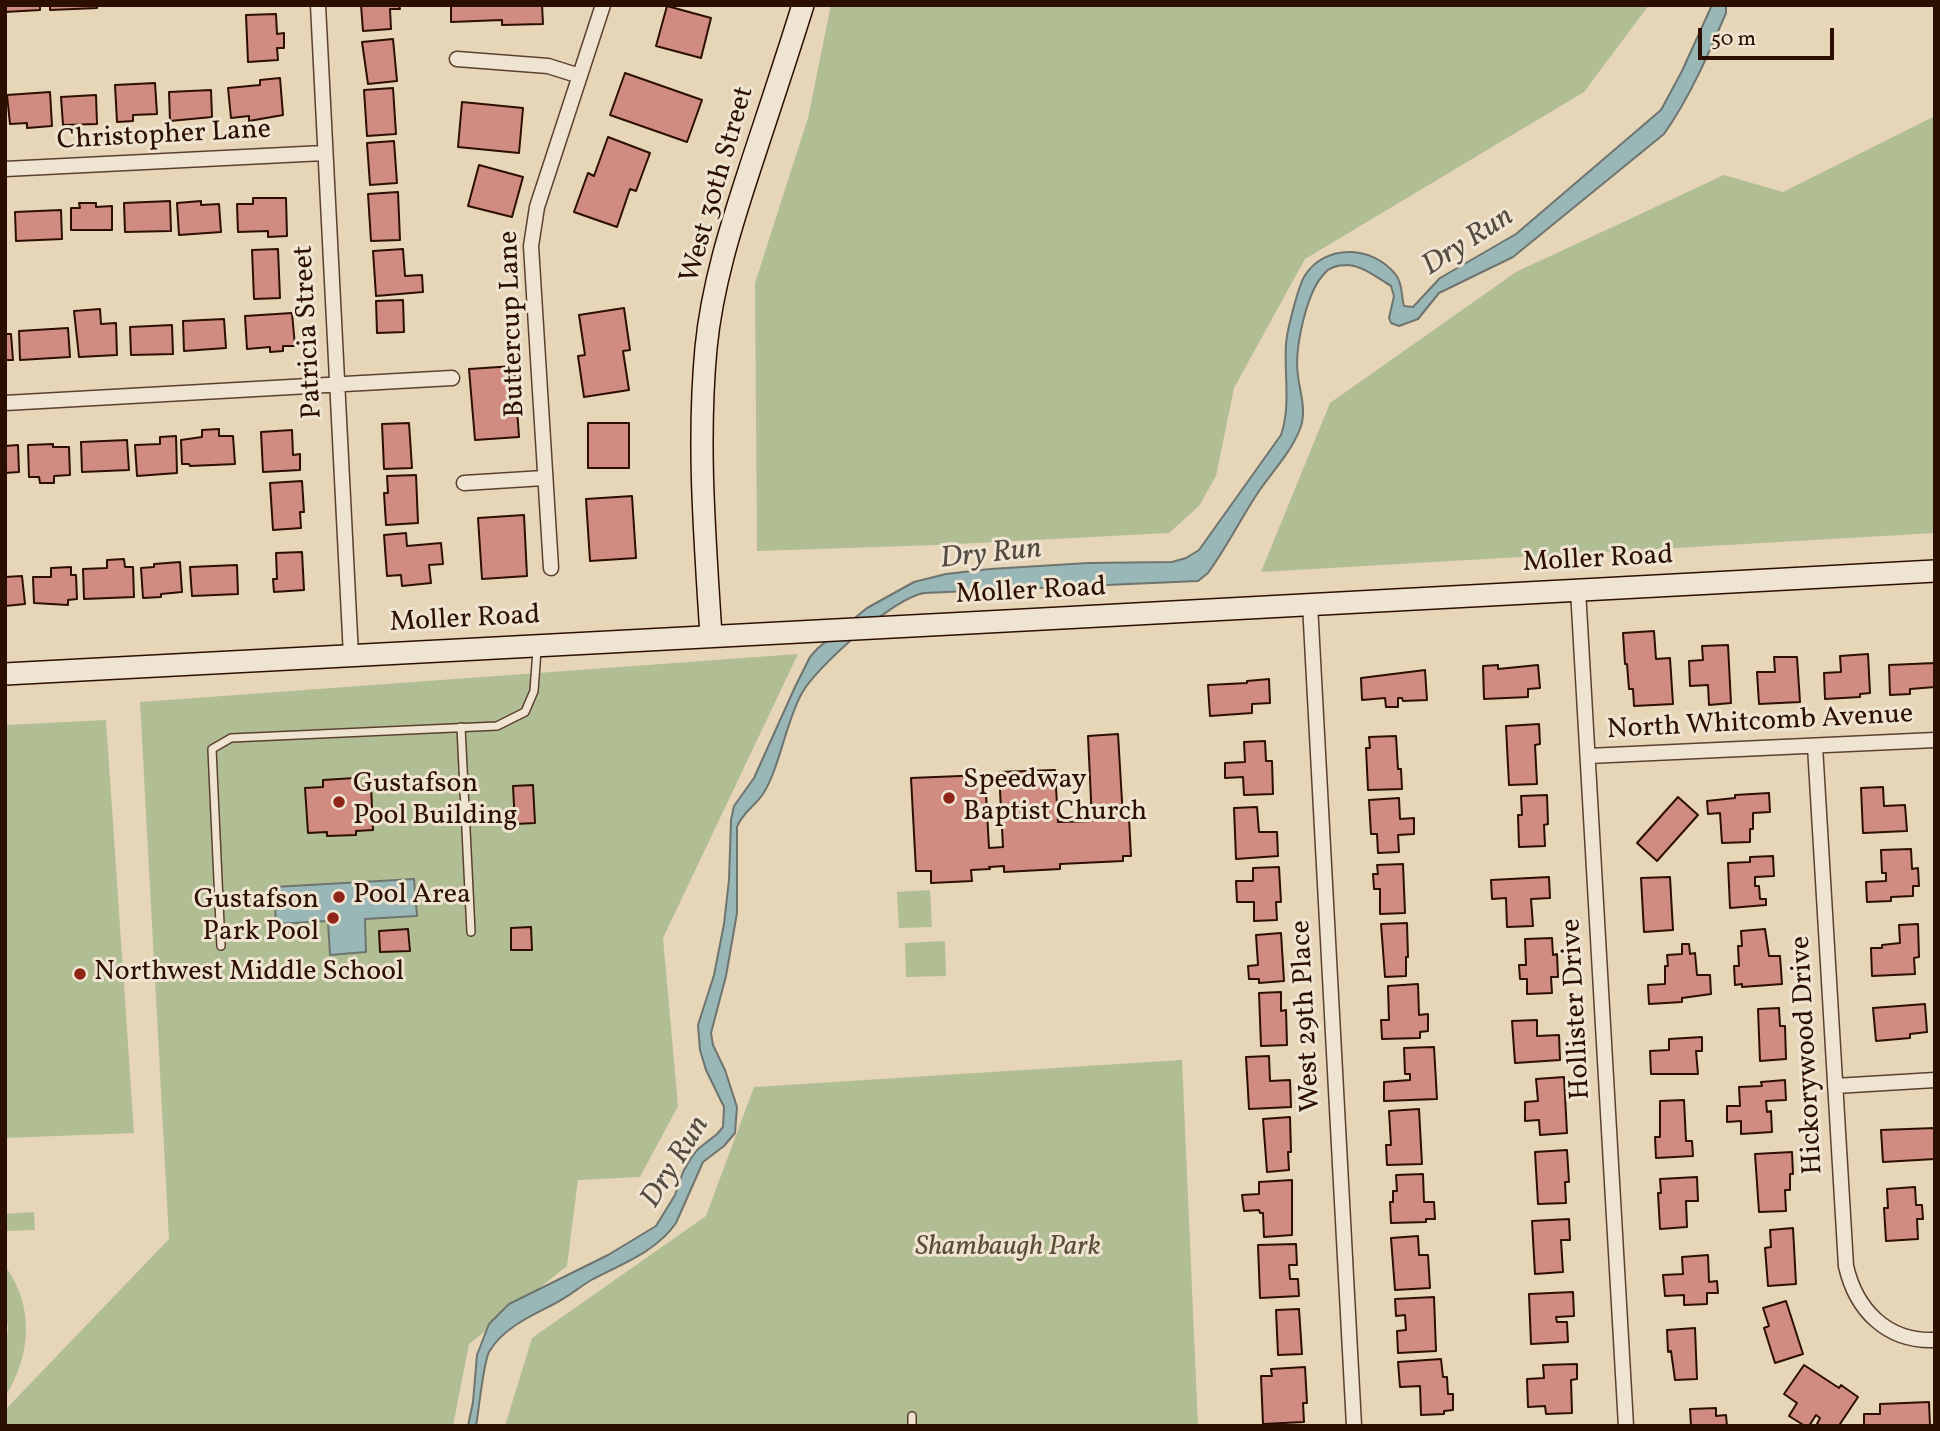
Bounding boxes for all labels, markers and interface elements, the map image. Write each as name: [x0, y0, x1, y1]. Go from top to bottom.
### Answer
scale bar: [1702, 14, 1839, 58]
text: 50 m: [1711, 25, 1756, 54]
street label: West 30th Street: [675, 83, 763, 287]
street label: Christopher Lane: [56, 115, 272, 159]
water label: Dry Run: [1417, 200, 1521, 286]
street label: Buttercup Lane: [494, 230, 534, 418]
street label: Patricia Street: [289, 244, 331, 420]
water label: Dry Run: [939, 533, 1043, 579]
street label: Moller Road: [1522, 540, 1674, 582]
street label: Moller Road: [955, 572, 1107, 614]
street label: Moller Road: [389, 600, 541, 642]
street label: North Whitcomb Avenue: [1606, 699, 1914, 749]
place label: Speedway Baptist Church: [963, 765, 1147, 831]
place label: Gustafson Pool Building: [353, 769, 517, 835]
marker: Speedway Baptist Church: [941, 790, 957, 806]
marker: Gustafson Pool Building: [331, 794, 347, 810]
place label: Pool Area: [353, 880, 471, 914]
place label: Gustafson Park Pool: [194, 885, 319, 951]
marker: Pool Area: [331, 889, 347, 905]
marker: Gustafson Park Pool: [325, 910, 341, 926]
street label: Hollister Drive: [1556, 918, 1600, 1100]
street label: West 29th Place: [1286, 919, 1330, 1113]
street label: Hickorywood Drive: [1786, 935, 1832, 1175]
place label: Northwest Middle School: [94, 957, 404, 991]
marker: Northwest Middle School: [72, 966, 88, 982]
water label: Dry Run: [635, 1110, 719, 1216]
park label: Shambaugh Park: [915, 1232, 1101, 1266]

